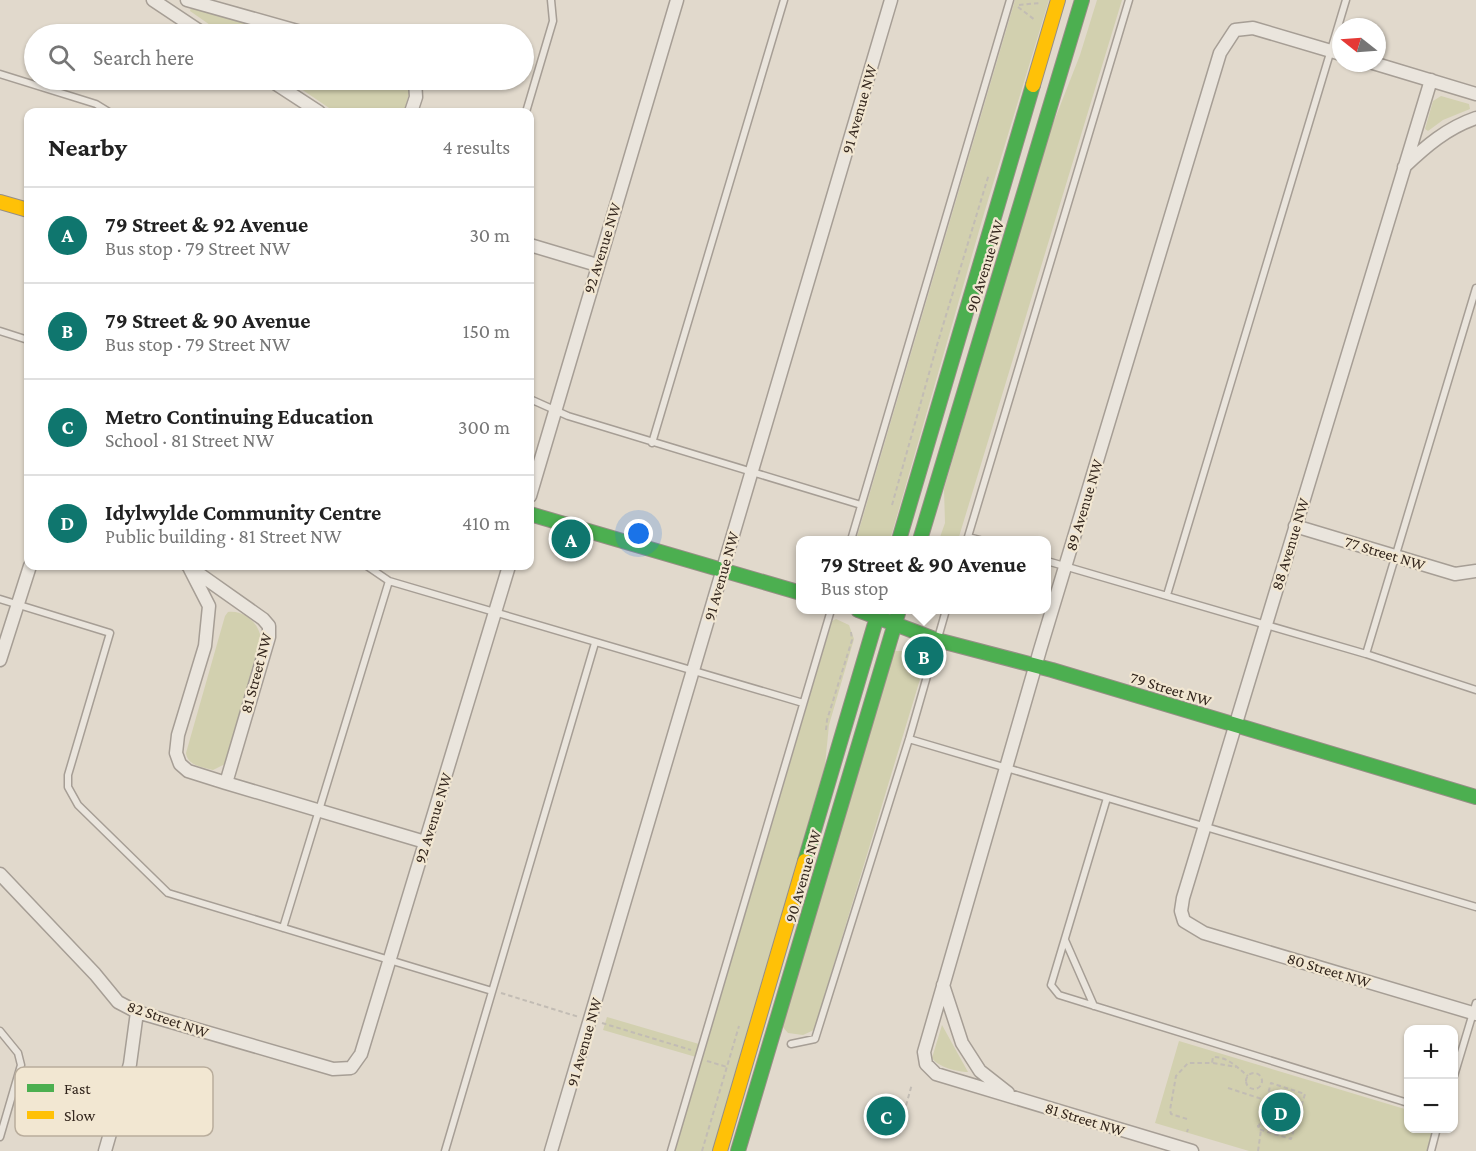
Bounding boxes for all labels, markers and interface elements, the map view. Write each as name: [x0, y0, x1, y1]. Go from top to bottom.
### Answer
north arrow: [1332, 18, 1386, 72]
search box: [24, 24, 534, 90]
icon: search: [45, 41, 78, 74]
text: Search here: [93, 45, 194, 70]
street label: 91 Avenue NW: [838, 62, 880, 155]
text: Nearby: [48, 133, 127, 162]
text: 4 results: [443, 136, 510, 158]
street label: 92 Avenue NW: [580, 200, 624, 295]
text: 79 Street & 92 Avenue: [105, 212, 308, 237]
street label: 90 Avenue NW: [963, 218, 1007, 314]
text: A: [62, 224, 73, 246]
text: 30 m: [469, 224, 510, 246]
text: Bus stop · 79 Street NW: [105, 237, 290, 259]
text: 79 Street & 90 Avenue: [105, 308, 311, 333]
text: B: [62, 320, 73, 342]
text: 150 m: [463, 320, 510, 342]
text: Bus stop · 79 Street NW: [105, 333, 290, 355]
text: Metro Continuing Education: [105, 404, 373, 429]
text: C: [61, 416, 74, 438]
text: 300 m: [458, 416, 510, 438]
text: School · 81 Street NW: [105, 429, 274, 451]
street label: 89 Avenue NW: [1062, 457, 1106, 553]
street label: 88 Avenue NW: [1268, 496, 1312, 592]
text: Idylwylde Community Centre: [105, 500, 381, 525]
text: D: [61, 512, 74, 534]
text: 410 m: [462, 512, 510, 534]
pin: A: [552, 516, 590, 562]
your location: [624, 519, 653, 548]
text: Public building · 81 Street NW: [105, 525, 342, 547]
street label: 91 Avenue NW: [700, 529, 742, 622]
street label: 77 Street NW: [1343, 533, 1428, 573]
popup: [796, 536, 1051, 614]
text: 79 Street & 90 Avenue: [821, 552, 1026, 577]
text: Bus stop: [821, 577, 889, 599]
street label: 81 Street NW: [237, 631, 275, 715]
pin: B: [904, 634, 944, 678]
street label: 79 Street NW: [1128, 669, 1214, 710]
street label: 92 Avenue NW: [411, 770, 455, 865]
street label: 90 Avenue NW: [782, 827, 824, 924]
street label: 80 Street NW: [1285, 949, 1373, 991]
street label: 91 Avenue NW: [563, 995, 605, 1088]
street label: 82 Street NW: [125, 997, 211, 1041]
map controls: [1404, 1025, 1458, 1133]
button: +: [1404, 1025, 1458, 1079]
legend: [15, 1067, 213, 1136]
button: −: [1404, 1079, 1458, 1133]
text: Fast: [64, 1080, 91, 1097]
pin: D: [1262, 1090, 1300, 1134]
pin: C: [866, 1094, 906, 1138]
street label: 81 Street NW: [1043, 1099, 1127, 1139]
text: Slow: [64, 1107, 96, 1124]

